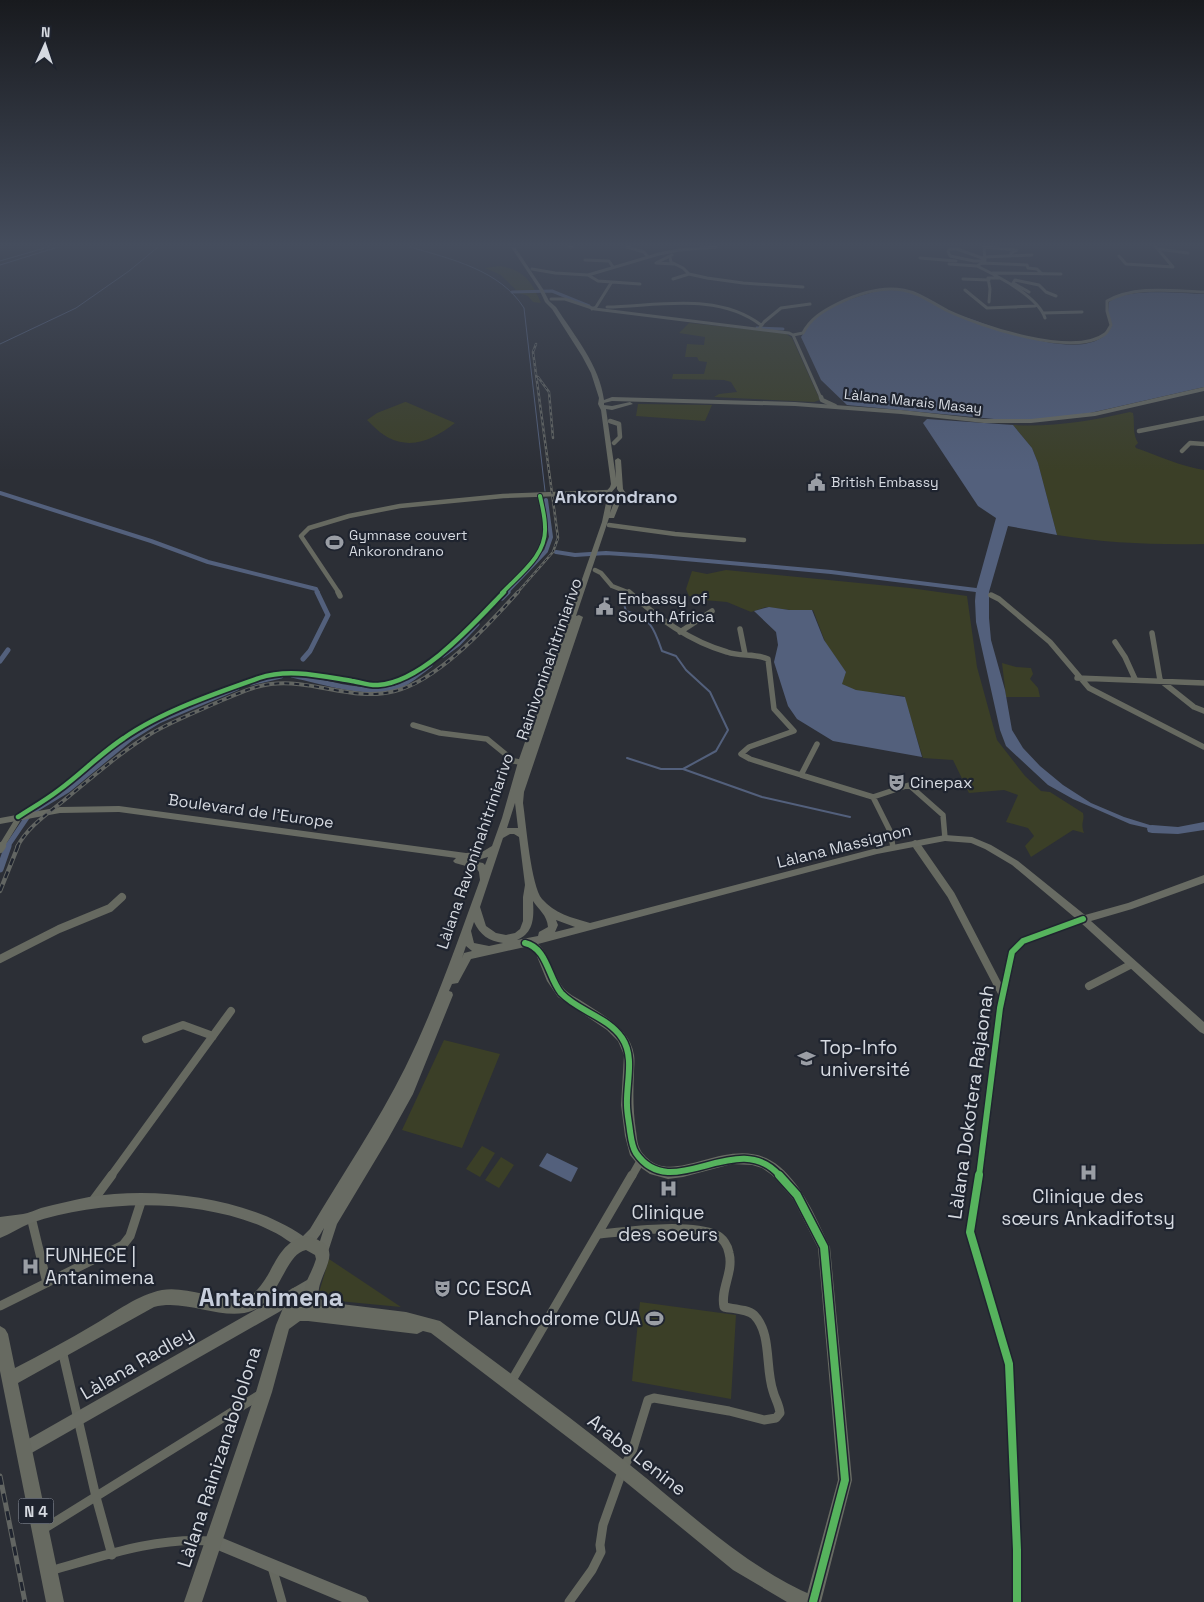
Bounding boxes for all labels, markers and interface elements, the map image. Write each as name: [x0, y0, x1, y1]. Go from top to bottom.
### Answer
north arrow: [20, 20, 70, 70]
text: N: [41, 23, 51, 41]
street label: Làlana Marais Masay: [843, 385, 983, 417]
public building icon: British Embassy: [807, 472, 827, 492]
place label: British Embassy: [831, 473, 939, 491]
district label: Ankorondrano: [555, 485, 677, 508]
place label: Gymnase couvert Ankorondrano: [349, 526, 468, 560]
sports icon: Gymnase couvert Ankorondrano: [325, 533, 345, 553]
street label: Rainivoninahitriniarivo: [511, 575, 587, 743]
place label: Embassy of South Africa: [618, 588, 714, 627]
public building icon: Embassy of South Africa: [594, 597, 614, 617]
street label: Làlana Ravoninahitriniarivo: [432, 750, 518, 952]
theatre icon: Cinepax: [886, 772, 906, 792]
place label: Cinepax: [910, 772, 972, 793]
street label: Boulevard de l'Europe: [167, 789, 335, 833]
street label: Làlana Massignon: [775, 819, 913, 873]
street label: Làlana Dokotera Rajaonah: [942, 983, 1000, 1221]
place label: Top-Info université: [820, 1035, 910, 1082]
school or university icon: Top-Info université: [796, 1048, 816, 1068]
hospital icon: Clinique des sœurs Ankadifotsy: [1078, 1163, 1098, 1183]
hospital icon: Clinique des soeurs: [658, 1179, 678, 1199]
place label: Clinique des sœurs Ankadifotsy: [1001, 1184, 1175, 1231]
place label: Clinique des soeurs: [618, 1200, 718, 1247]
place label: FUNHECE | Antanimena: [45, 1243, 154, 1290]
hospital icon: FUNHECE | Antanimena: [21, 1256, 41, 1276]
place label: CC ESCA: [456, 1276, 532, 1301]
theatre icon: CC ESCA: [432, 1278, 452, 1298]
district label: Antanimena: [199, 1281, 343, 1313]
place label: Planchodrome CUA: [468, 1306, 641, 1331]
sports icon: Planchodrome CUA: [645, 1308, 665, 1328]
street label: Làlana Radley: [76, 1320, 198, 1406]
street label: Làlana Rainizanabololona: [171, 1343, 267, 1571]
street label: Arabe Lenine: [582, 1409, 692, 1501]
road number: N 4: [18, 1498, 54, 1524]

